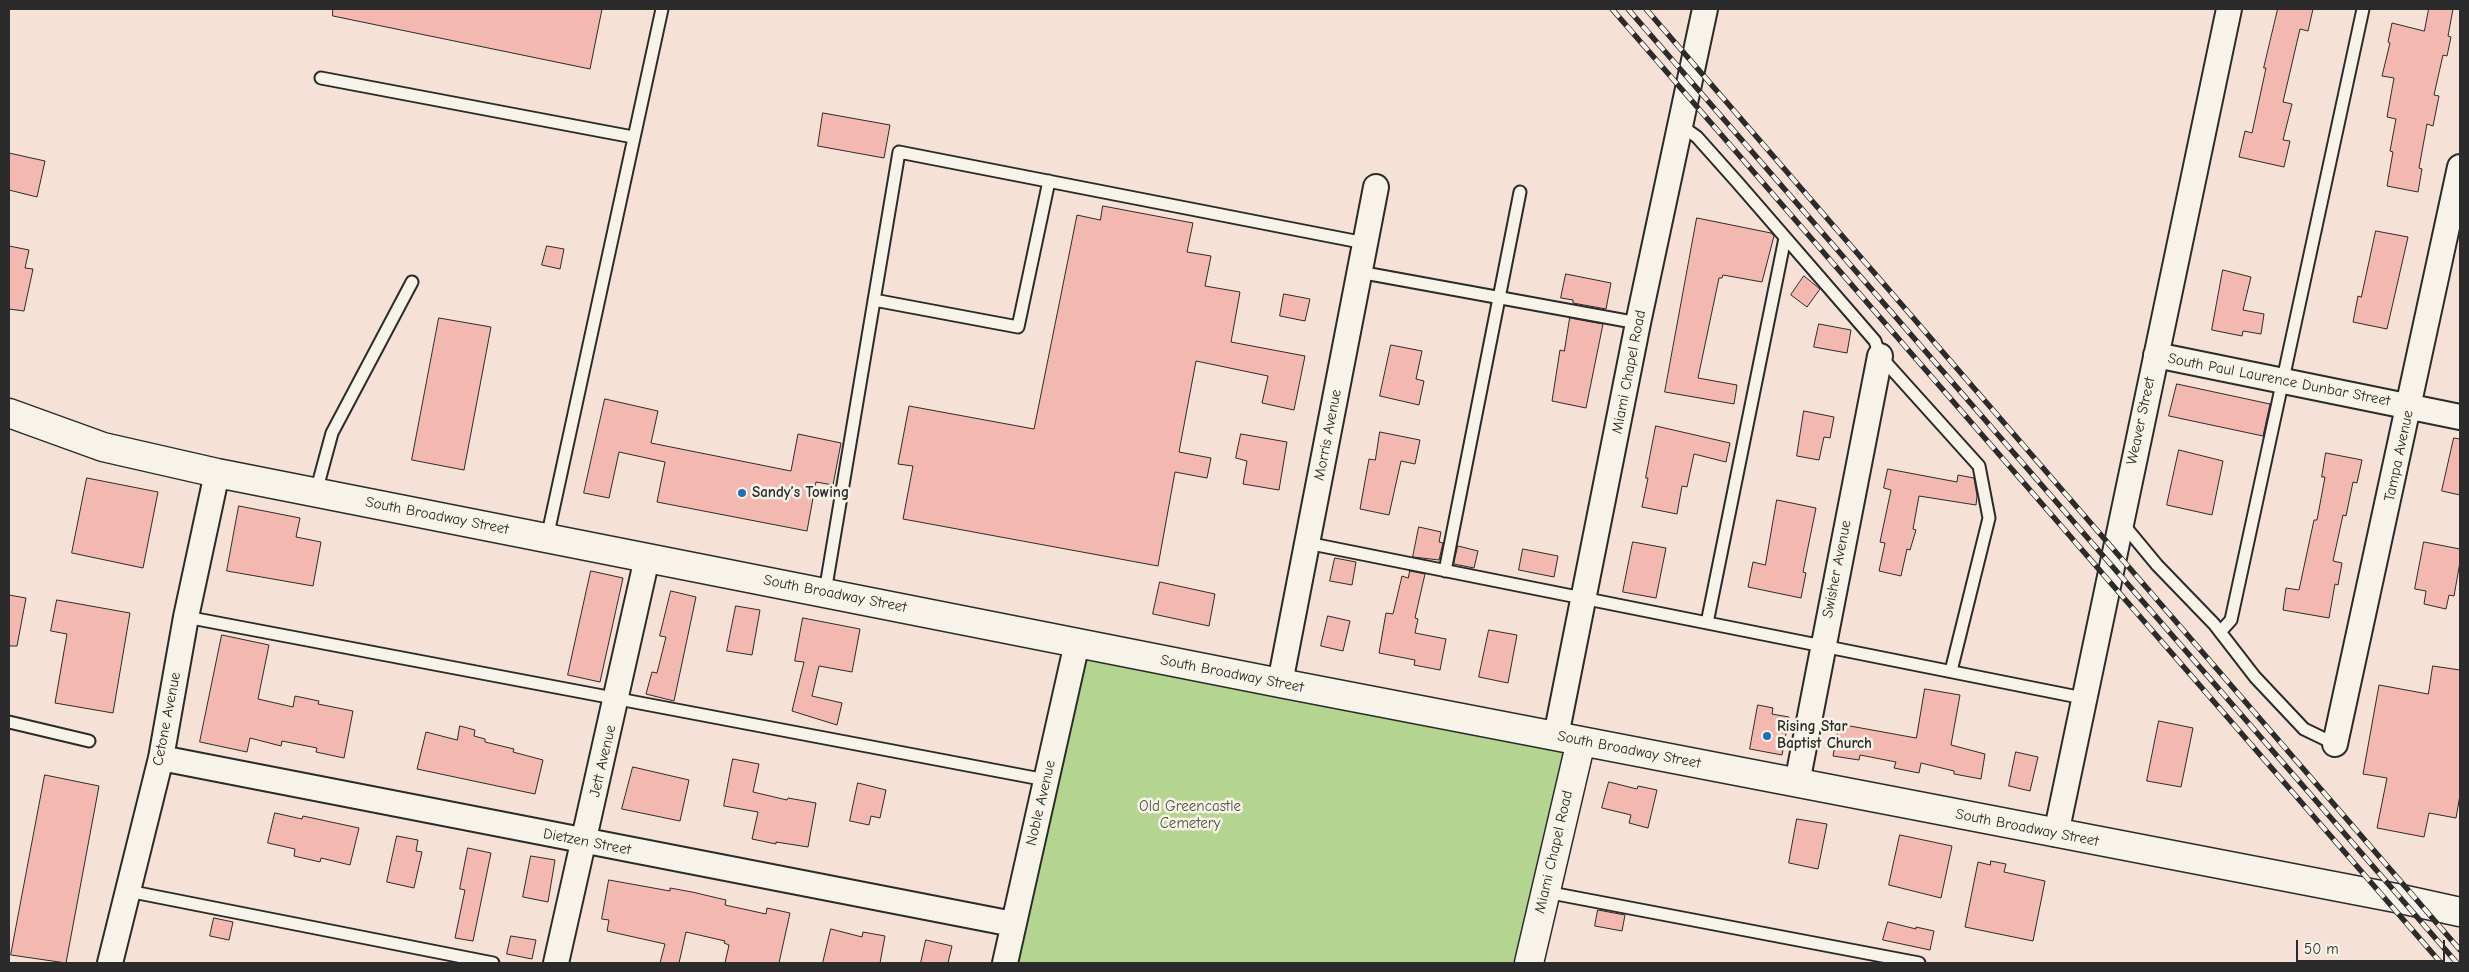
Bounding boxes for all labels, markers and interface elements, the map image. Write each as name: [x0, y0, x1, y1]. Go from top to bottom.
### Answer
street label: Miami Chapel Road: [1608, 309, 1650, 435]
street label: South Paul Laurence Dunbar Street: [2166, 350, 2392, 410]
street label: Weaver Street: [2123, 375, 2159, 467]
street label: Morris Avenue: [1310, 388, 1346, 482]
street label: Tampa Avenue: [2381, 409, 2417, 503]
place label: Sandy’s Towing: [752, 484, 849, 502]
marker: Sandy’s Towing: [736, 487, 748, 499]
street label: South Broadway Street: [364, 493, 510, 539]
street label: Swisher Avenue: [1819, 519, 1855, 619]
street label: South Broadway Street: [762, 571, 908, 617]
street label: South Broadway Street: [1159, 651, 1305, 697]
street label: Cetone Avenue: [149, 671, 185, 767]
place label: Rising Star Baptist Church: [1777, 718, 1872, 753]
street label: Jett Avenue: [586, 723, 620, 799]
street label: South Broadway Street: [1556, 727, 1702, 773]
marker: Rising Star Baptist Church: [1761, 730, 1773, 742]
street label: Noble Avenue: [1022, 758, 1060, 848]
street label: Miami Chapel Road: [1531, 789, 1577, 915]
park label: Old Greencastle Cemetery: [1139, 798, 1241, 833]
street label: South Broadway Street: [1954, 805, 2100, 851]
street label: Dietzen Street: [542, 825, 632, 859]
scale bar: [2299, 930, 2448, 962]
text: 50 m: [2304, 940, 2339, 958]

